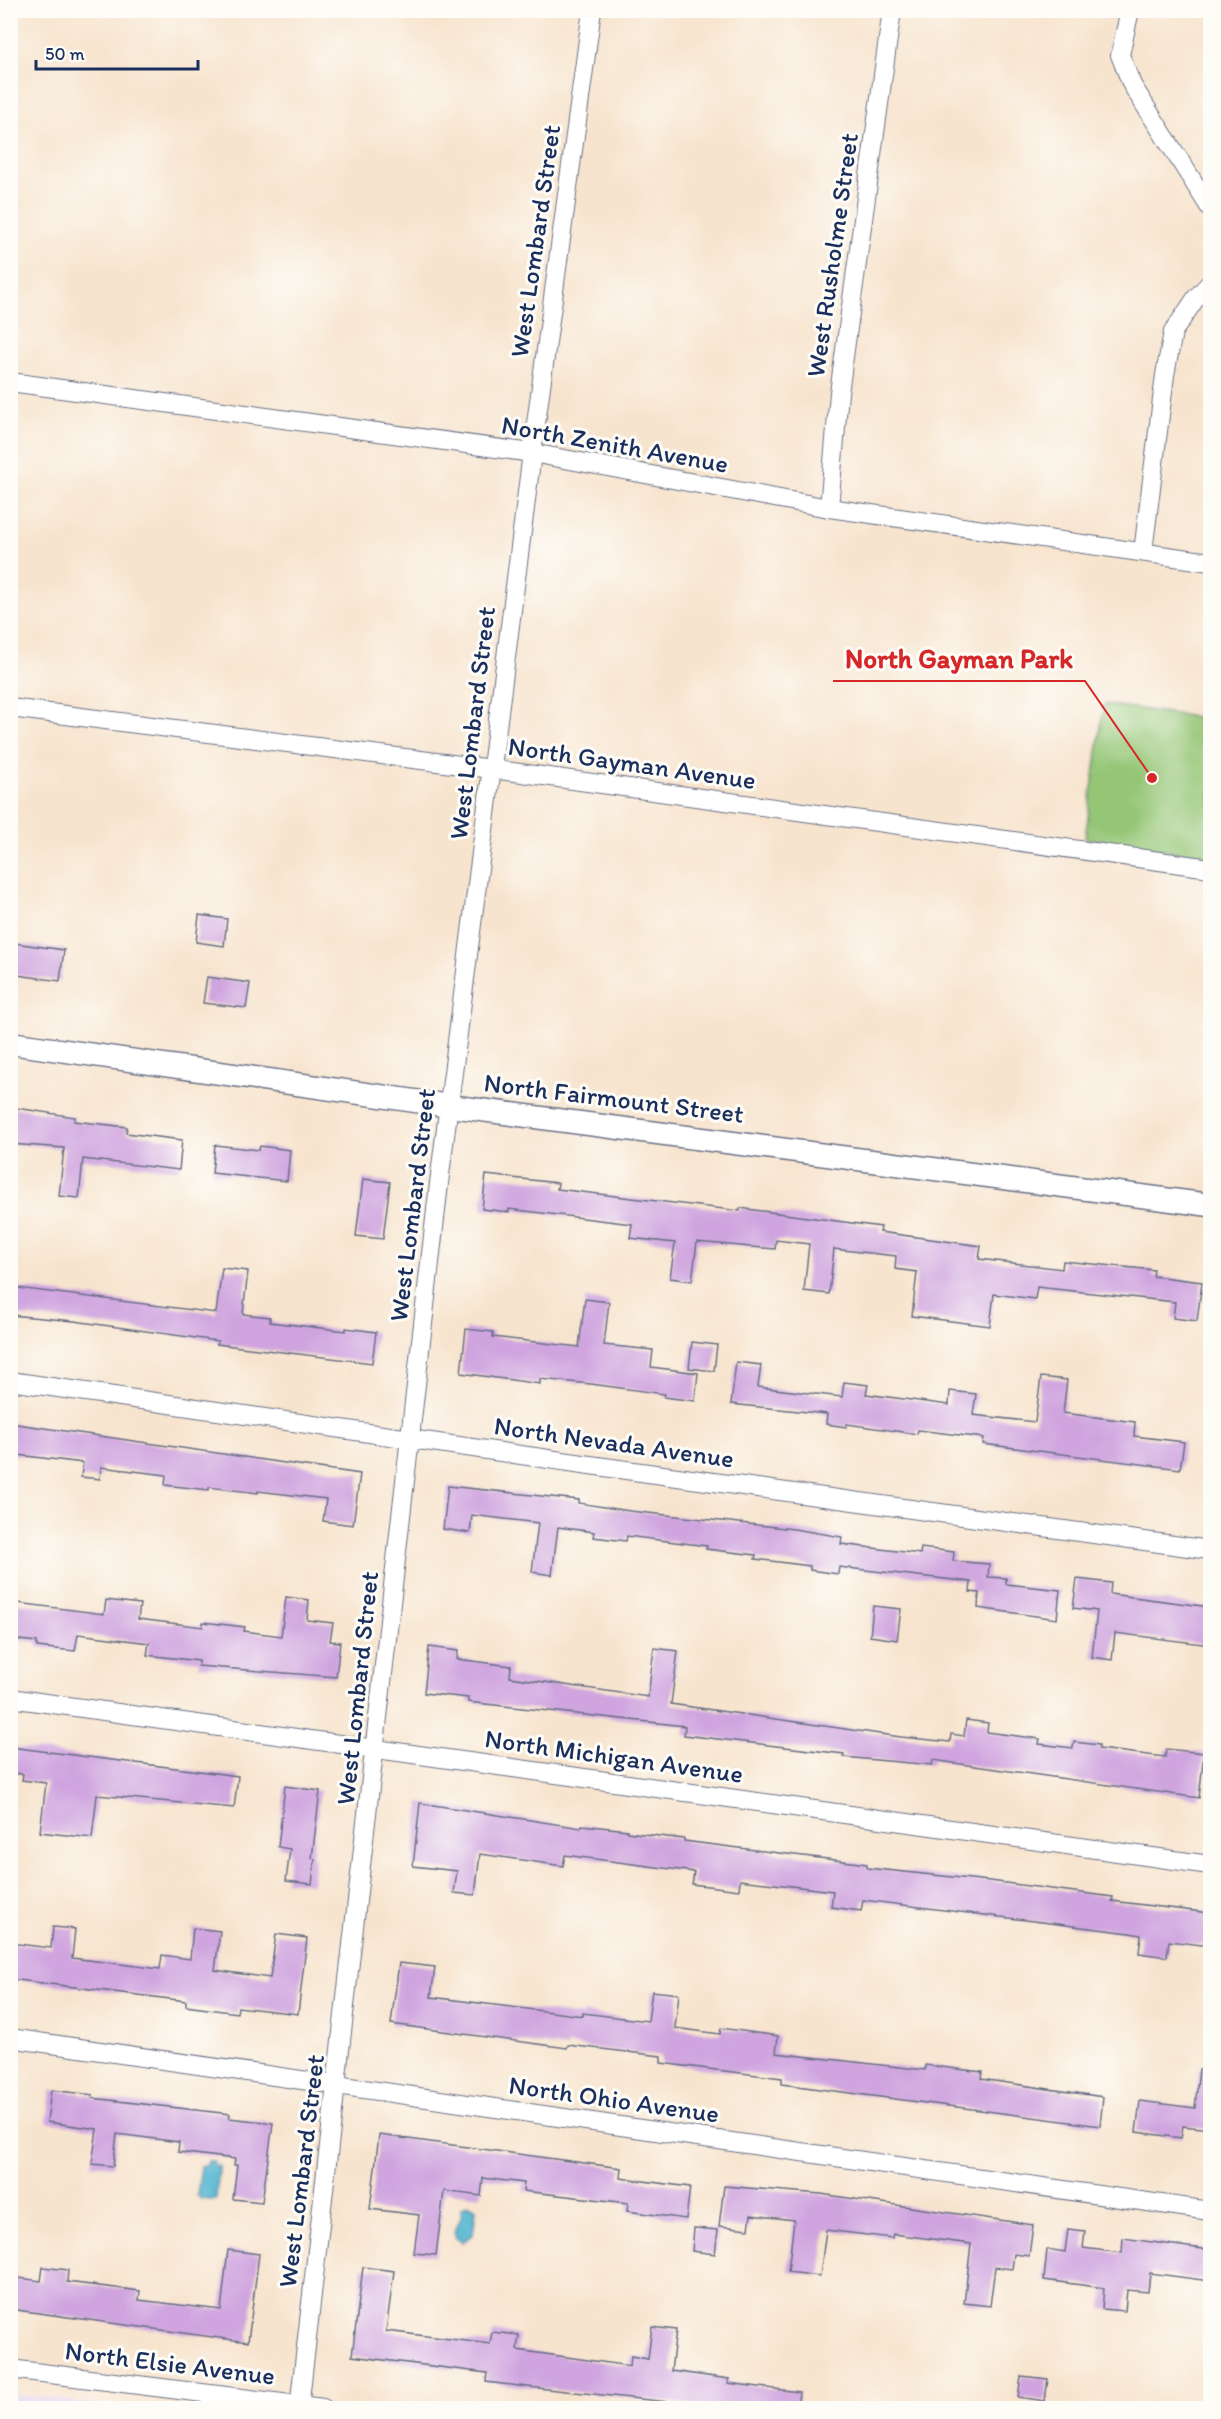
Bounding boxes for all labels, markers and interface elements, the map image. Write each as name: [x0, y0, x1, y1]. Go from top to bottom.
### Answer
scale bar: [36, 33, 198, 71]
text: 50 m: [45, 43, 85, 65]
street label: West Lombard Street: [503, 122, 567, 359]
street label: West Rusholme Street: [799, 131, 865, 379]
street label: North Zenith Avenue: [499, 408, 731, 480]
street label: West Lombard Street: [442, 604, 502, 841]
callout: North Gayman Park: [833, 636, 1085, 681]
text: North Gayman Park: [845, 642, 1073, 675]
street label: North Gayman Avenue: [506, 730, 758, 796]
street label: North Fairmount Street: [482, 1066, 746, 1130]
street label: West Lombard Street: [382, 1086, 442, 1323]
street label: North Nevada Avenue: [492, 1409, 736, 1475]
street label: West Lombard Street: [329, 1569, 385, 1806]
street label: North Michigan Avenue: [483, 1722, 745, 1790]
street label: West Lombard Street: [271, 2052, 331, 2289]
street label: North Ohio Avenue: [507, 2068, 721, 2130]
street label: North Elsie Avenue: [63, 2334, 277, 2392]

